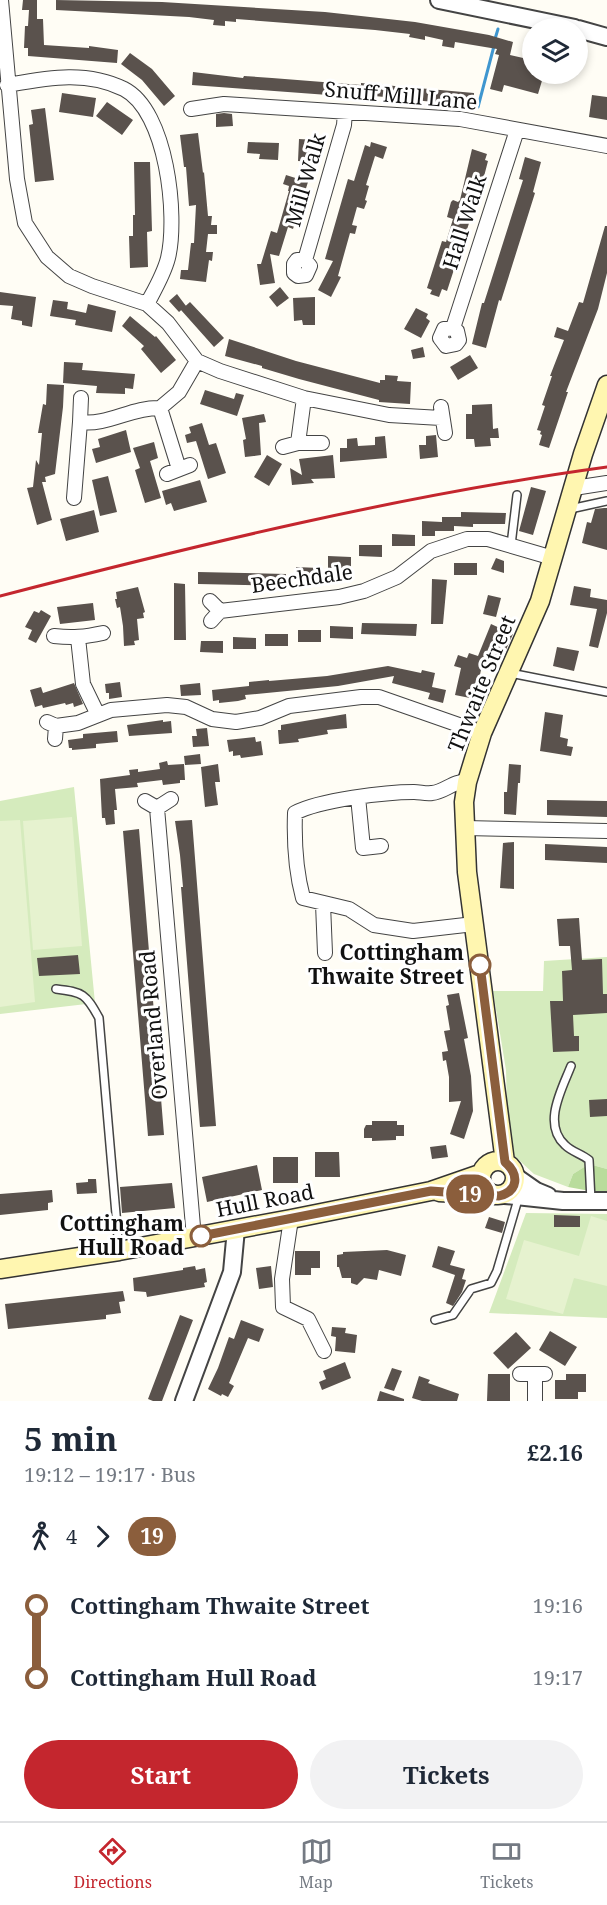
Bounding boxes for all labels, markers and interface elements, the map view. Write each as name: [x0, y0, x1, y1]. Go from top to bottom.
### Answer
map controls: [522, 18, 588, 84]
button: layers: [522, 18, 588, 84]
street label: Snuff Mill Lane: [324, 74, 479, 116]
street label: Mill Walk: [278, 129, 332, 230]
street label: Hall Walk: [436, 170, 493, 273]
street label: Beechdale: [249, 557, 354, 599]
street label: Thwaite Street: [441, 611, 521, 756]
place label: Cottingham Thwaite Street: [308, 938, 464, 990]
street label: Overland Road: [133, 949, 173, 1101]
marker: Cottingham Thwaite Street: [469, 954, 491, 976]
line badge: 19: [443, 1174, 497, 1214]
street label: Hull Road: [214, 1177, 316, 1223]
text: 19: [458, 1180, 482, 1208]
place label: Cottingham Hull Road: [60, 1209, 184, 1261]
marker: Cottingham Hull Road: [190, 1225, 212, 1247]
text: 5 min: [24, 1416, 117, 1461]
text: £2.16: [527, 1437, 583, 1467]
text: 19:12 – 19:17 · Bus: [24, 1461, 195, 1488]
icon: walk: [24, 1520, 57, 1553]
icon: forward: [86, 1520, 119, 1553]
text: 19: [140, 1522, 164, 1550]
text: 4: [66, 1523, 77, 1550]
text: Cottingham Thwaite Street: [70, 1590, 369, 1620]
text: 19:16: [533, 1592, 583, 1619]
text: Cottingham Hull Road: [70, 1662, 317, 1692]
text: 19:17: [533, 1664, 583, 1691]
button: Start: [24, 1740, 298, 1809]
button: Tickets: [310, 1740, 583, 1809]
tab: Directions: [74, 1835, 152, 1893]
tab: Map: [299, 1835, 333, 1893]
tab: Tickets: [480, 1835, 533, 1893]

